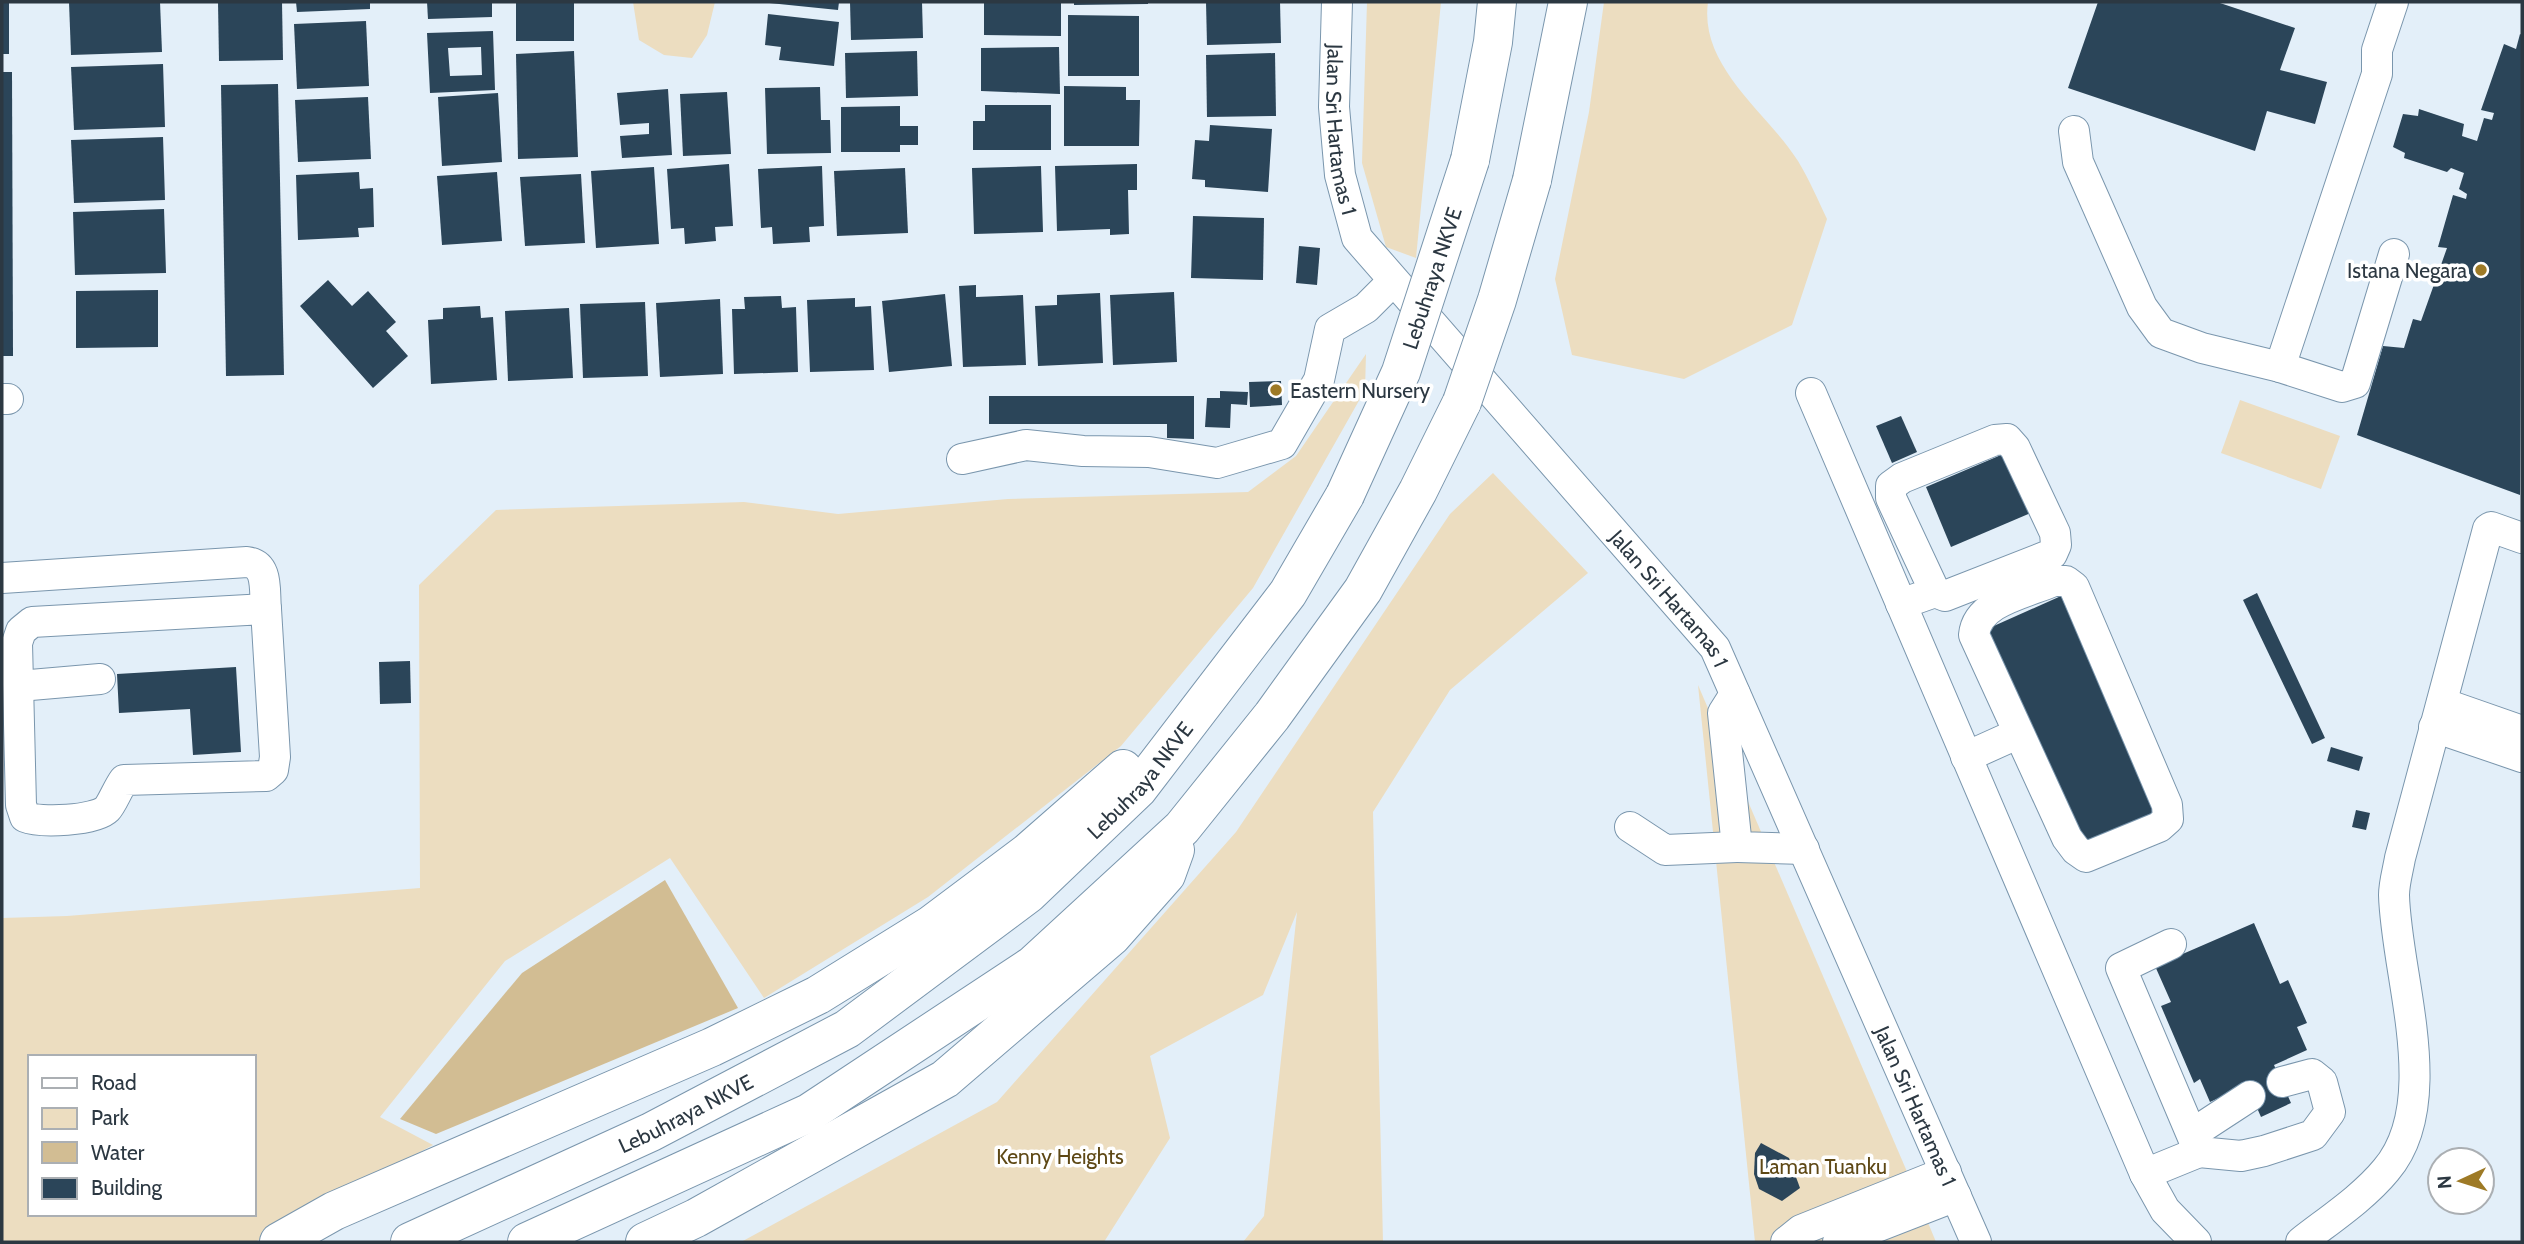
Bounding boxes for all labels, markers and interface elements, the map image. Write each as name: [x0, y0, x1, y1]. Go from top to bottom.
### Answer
street label: Jalan Sri Hartamas 1: [1321, 43, 1363, 218]
street label: Lebuhraya NKVE: [1397, 204, 1466, 352]
place label: Istana Negara: [2347, 258, 2467, 283]
marker: Istana Negara: [2473, 262, 2489, 278]
place label: Eastern Nursery: [1290, 378, 1431, 403]
marker: Eastern Nursery: [1268, 382, 1284, 398]
street label: Jalan Sri Hartamas 1: [1604, 524, 1734, 671]
street label: Lebuhraya NKVE: [1082, 717, 1198, 844]
street label: Jalan Sri Hartamas 1: [1870, 1021, 1962, 1190]
legend: [28, 1055, 256, 1216]
street label: Lebuhraya NKVE: [614, 1068, 757, 1158]
text: Road: [91, 1070, 137, 1095]
text: Park: [91, 1105, 129, 1130]
text: Water: [91, 1140, 145, 1165]
park label: Kenny Heights: [996, 1144, 1124, 1169]
north arrow: [2426, 1146, 2496, 1216]
park label: Laman Tuanku: [1759, 1154, 1887, 1179]
text: Building: [91, 1175, 163, 1200]
text: N: [2433, 1175, 2456, 1190]

